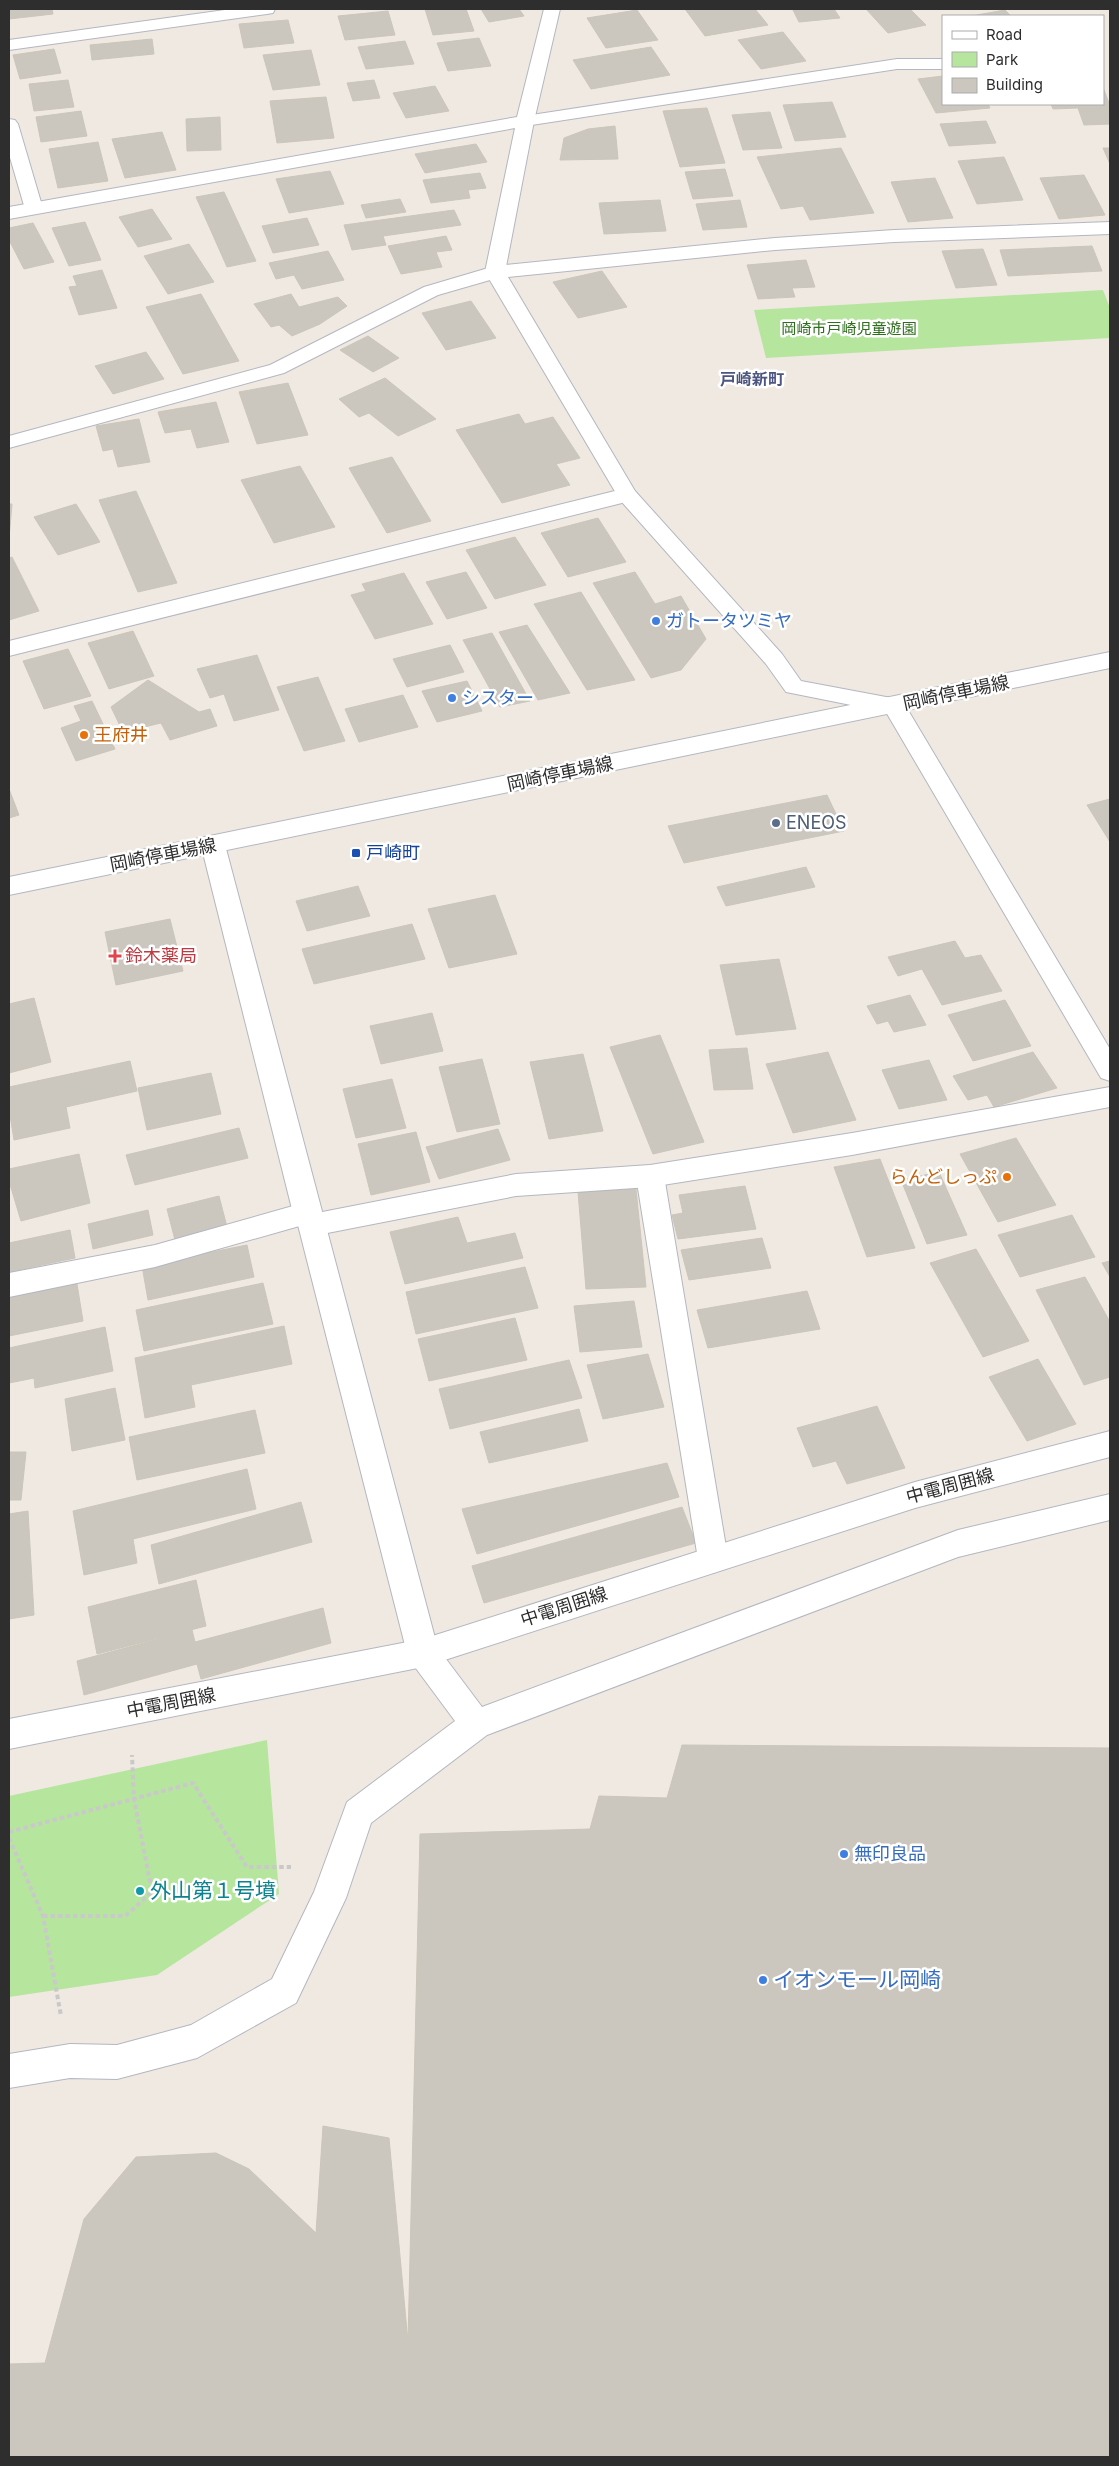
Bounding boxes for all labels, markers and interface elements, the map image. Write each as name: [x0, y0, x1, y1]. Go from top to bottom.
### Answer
legend: [942, 15, 1104, 105]
text: Road: [986, 25, 1022, 44]
text: Park: [986, 50, 1019, 69]
text: Building: [986, 75, 1043, 94]
park label: 岡崎市戸崎児童遊園: [781, 319, 917, 338]
district label: 戸崎新町: [720, 369, 784, 389]
place label: ガトータツミヤ: [666, 610, 792, 631]
marker: ガトータツミヤ: [650, 615, 662, 627]
street label: 岡崎停車場線: [901, 671, 1011, 714]
place label: シスター: [462, 687, 534, 708]
marker: シスター: [446, 692, 458, 704]
place label: 王府井: [94, 724, 148, 745]
marker: 王府井: [78, 729, 90, 741]
street label: 岡崎停車場線: [505, 752, 615, 795]
place label: ENEOS: [786, 812, 847, 833]
marker: ENEOS: [770, 817, 782, 829]
street label: 岡崎停車場線: [108, 834, 218, 875]
place label: 戸崎町: [366, 842, 420, 863]
marker: 戸崎町: [350, 847, 362, 859]
place label: 鈴木薬局: [125, 945, 197, 966]
marker: 鈴木薬局: [109, 950, 121, 962]
place label: らんどしっぷ: [890, 1166, 997, 1187]
marker: らんどしっぷ: [1001, 1171, 1013, 1183]
street label: 中電周囲線: [904, 1464, 996, 1507]
street label: 中電周囲線: [518, 1583, 610, 1630]
street label: 中電周囲線: [125, 1684, 217, 1721]
place label: 無印良品: [854, 1843, 926, 1864]
marker: 無印良品: [838, 1848, 850, 1860]
place label: 外山第１号墳: [150, 1878, 276, 1903]
marker: 外山第１号墳: [134, 1885, 146, 1897]
place label: イオンモール岡崎: [773, 1967, 941, 1992]
marker: イオンモール岡崎: [757, 1974, 769, 1986]

